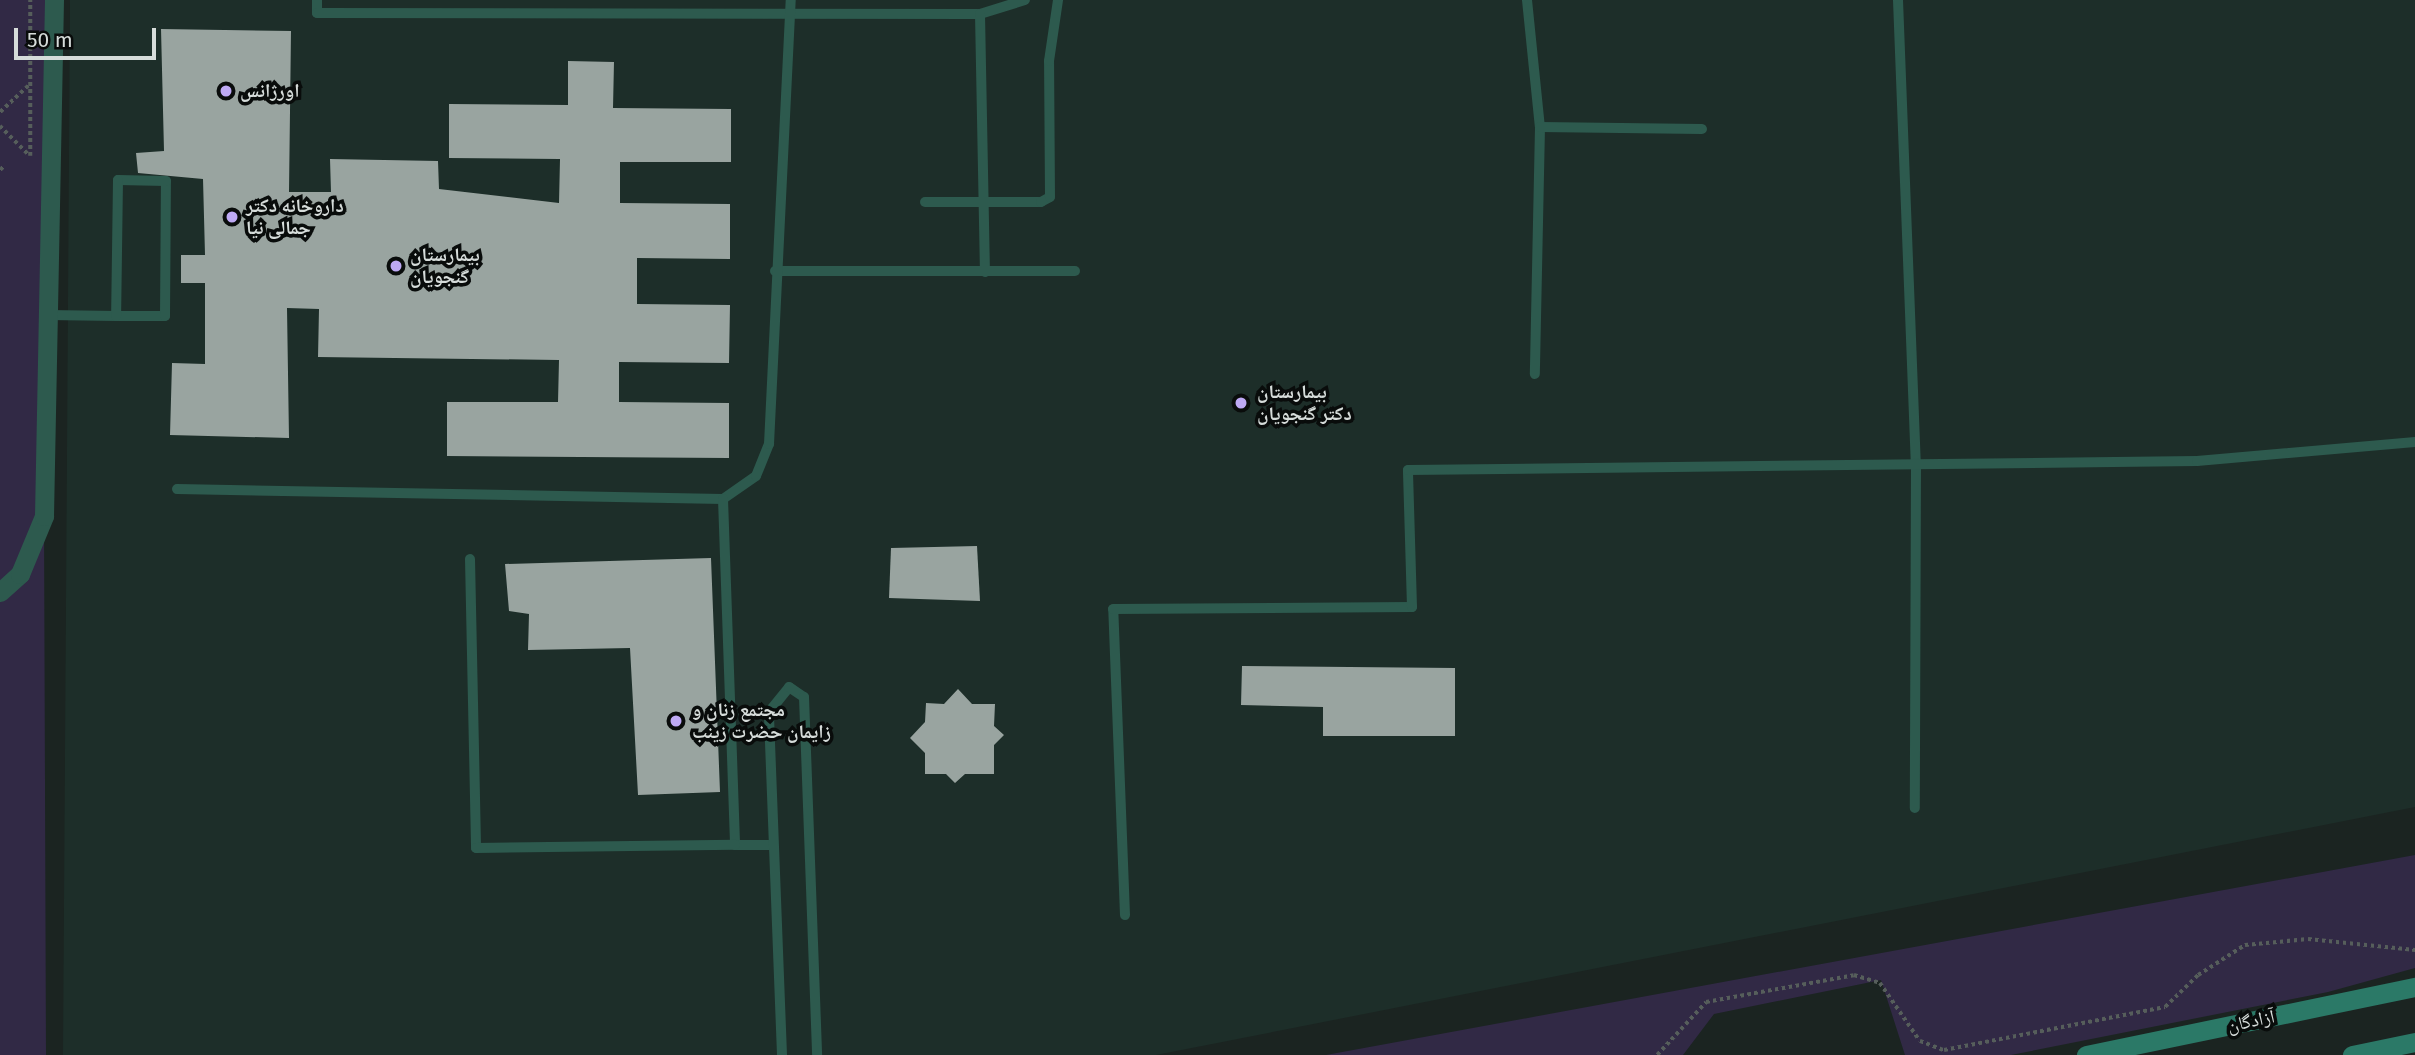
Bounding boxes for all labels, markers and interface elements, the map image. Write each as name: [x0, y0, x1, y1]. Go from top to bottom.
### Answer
scale bar: [18, 14, 159, 58]
text: 50 m: [27, 27, 73, 53]
place label: اورژانس: [240, 80, 300, 102]
marker: اورژانس: [218, 83, 234, 99]
place label: داروخانه دکتر جمالی نیا: [246, 195, 344, 239]
marker: داروخانه دکتر جمالی نیا: [224, 209, 240, 225]
place label: بیمارستان گنجویان: [410, 244, 480, 288]
marker: بیمارستان گنجویان: [388, 258, 404, 274]
place label: بیمارستان دکتر گنجویان: [1257, 381, 1352, 425]
marker: بیمارستان دکتر گنجویان: [1231, 393, 1251, 413]
place label: مجتمع زنان و زایمان حضرت زینب: [692, 699, 831, 743]
marker: مجتمع زنان و زایمان حضرت زینب: [666, 711, 686, 731]
street label: آزادگان: [2225, 1005, 2277, 1037]

